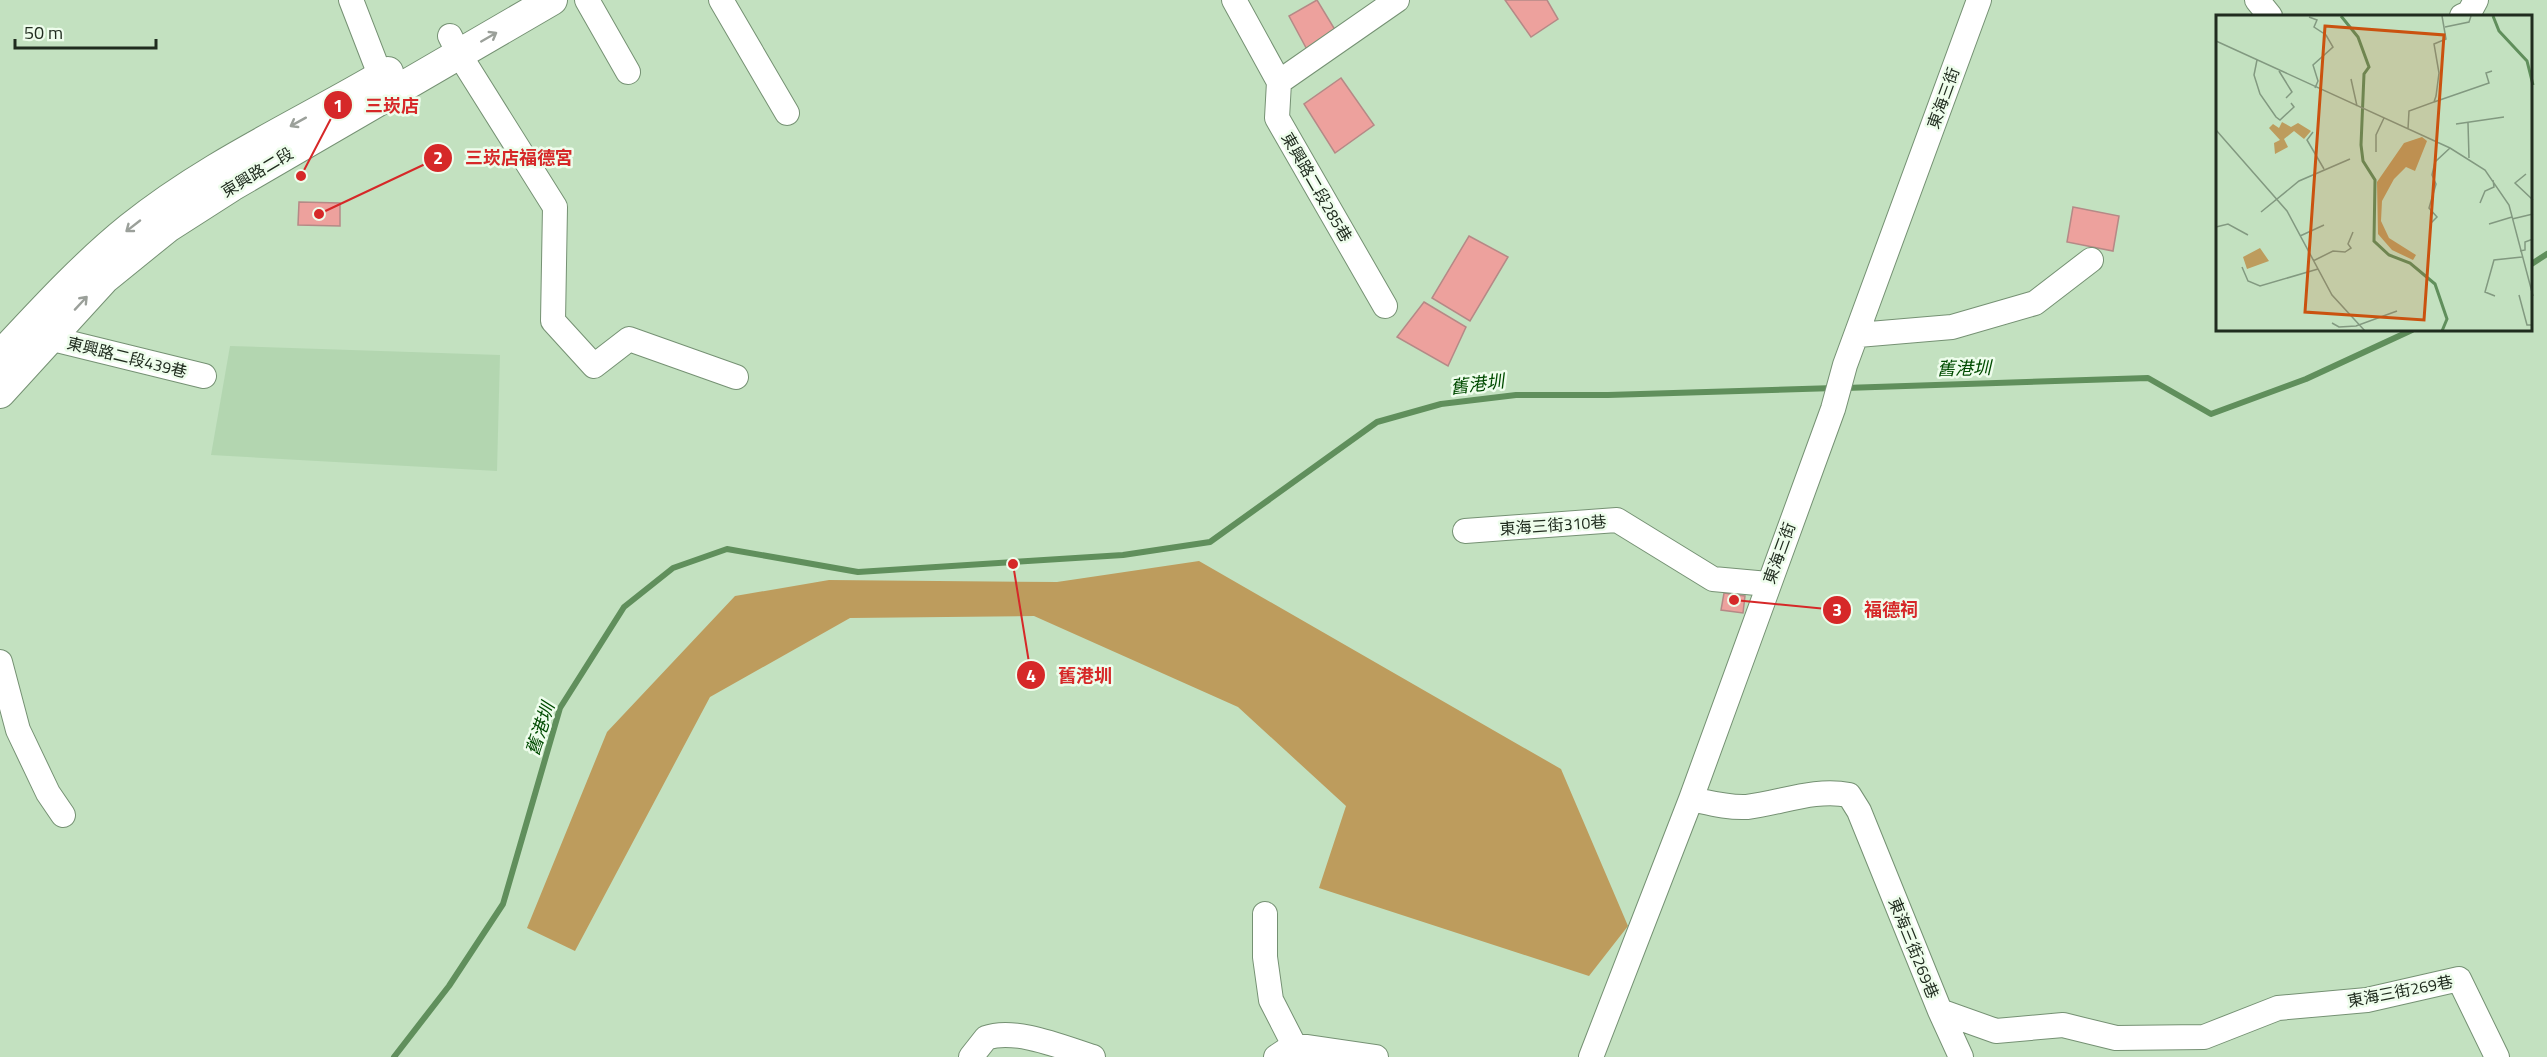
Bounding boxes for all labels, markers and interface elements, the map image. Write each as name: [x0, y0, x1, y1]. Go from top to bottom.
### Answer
scale bar: [15, 12, 156, 50]
inset map: [2216, 15, 2532, 332]
text: 50 m: [24, 19, 63, 46]
one-way arrow: [481, 30, 498, 42]
street label: 東海三街: [1921, 64, 1965, 132]
callout: 三崁店: [323, 87, 431, 123]
text: 1: [333, 92, 343, 119]
text: 三崁店: [365, 92, 419, 119]
one-way arrow: [290, 117, 307, 129]
street label: 東興路二段285巷: [1276, 128, 1358, 246]
callout: 三崁店福德宮: [423, 140, 585, 176]
street label: 東興路二段: [217, 141, 297, 203]
text: 2: [433, 144, 443, 171]
text: 三崁店福德宮: [465, 144, 573, 171]
one-way arrow: [125, 220, 141, 233]
one-way arrow: [74, 296, 88, 311]
street label: 東興路二段439巷: [64, 330, 190, 384]
water label: 舊港圳: [1937, 354, 1994, 382]
water label: 舊港圳: [1449, 367, 1508, 401]
street label: 東海三街310巷: [1499, 509, 1607, 541]
street label: 東海三街: [1757, 519, 1801, 587]
callout: 福德祠: [1822, 592, 1930, 628]
text: 3: [1832, 596, 1842, 623]
text: 福德祠: [1864, 596, 1918, 623]
callout: 舊港圳: [1016, 657, 1124, 693]
text: 4: [1026, 662, 1036, 689]
text: 舊港圳: [1058, 662, 1112, 689]
water label: 舊港圳: [519, 696, 562, 759]
street label: 東海三街269巷: [1883, 894, 1945, 1002]
street label: 東海三街269巷: [2345, 969, 2455, 1013]

